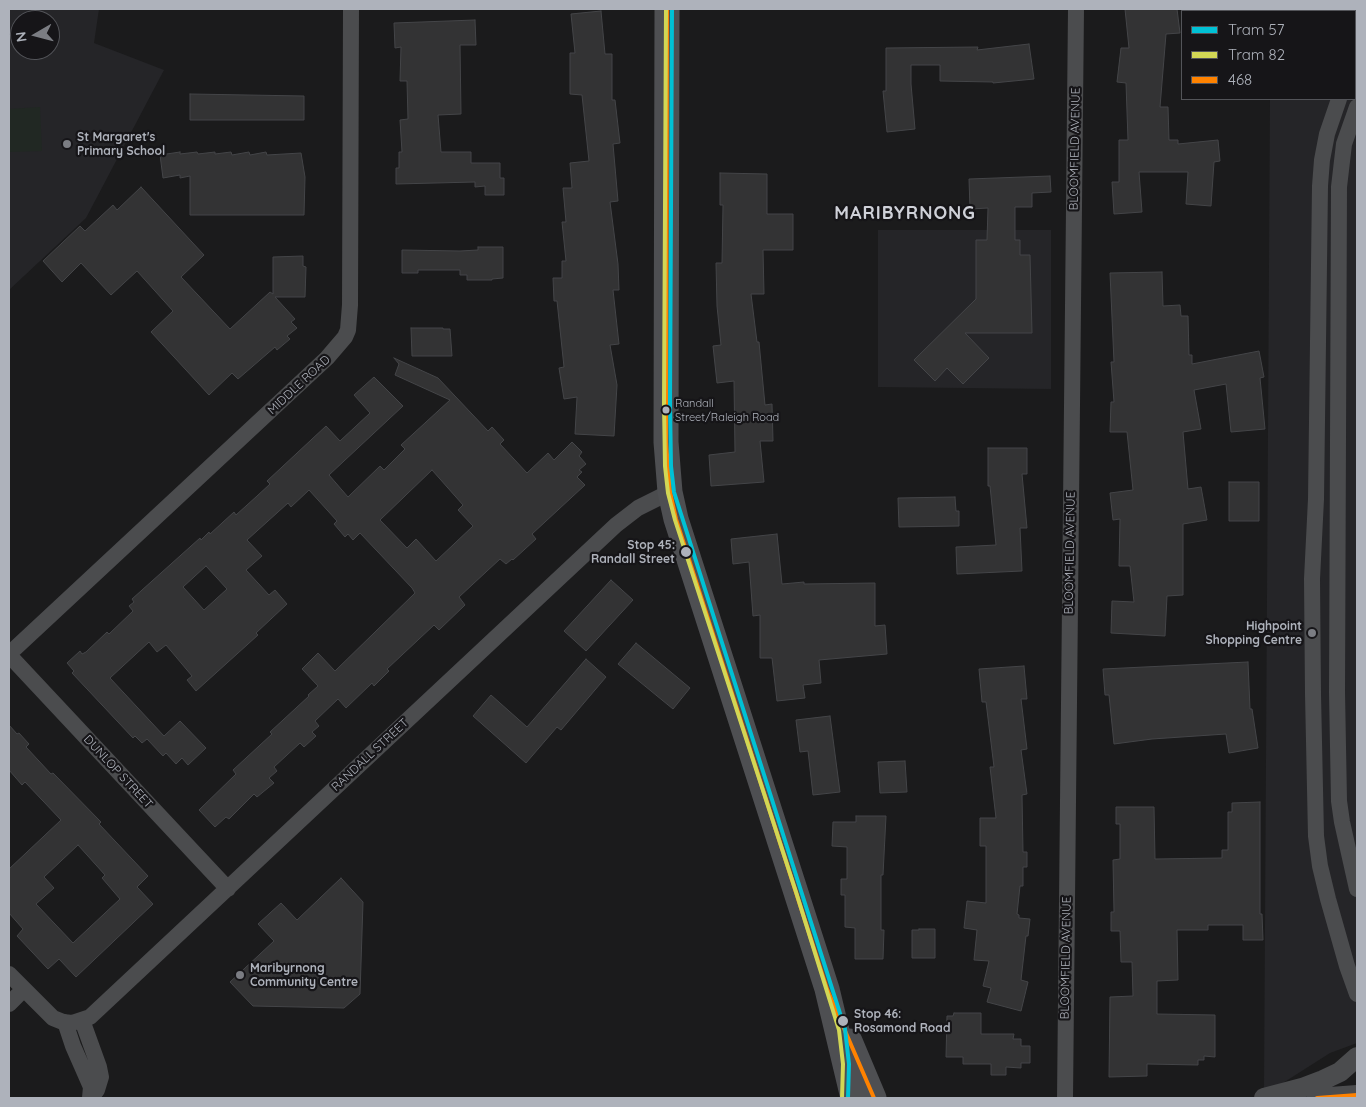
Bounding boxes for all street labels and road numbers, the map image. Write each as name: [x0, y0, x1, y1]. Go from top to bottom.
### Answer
street label: BLOOMFIELD AVENUE: [1067, 87, 1083, 211]
street label: MIDDLE ROAD: [265, 352, 333, 418]
street label: BLOOMFIELD AVENUE: [1062, 491, 1078, 615]
street label: RANDALL STREET: [329, 716, 411, 794]
street label: DUNLOP STREET: [80, 732, 156, 812]
street label: BLOOMFIELD AVENUE: [1058, 896, 1074, 1020]

